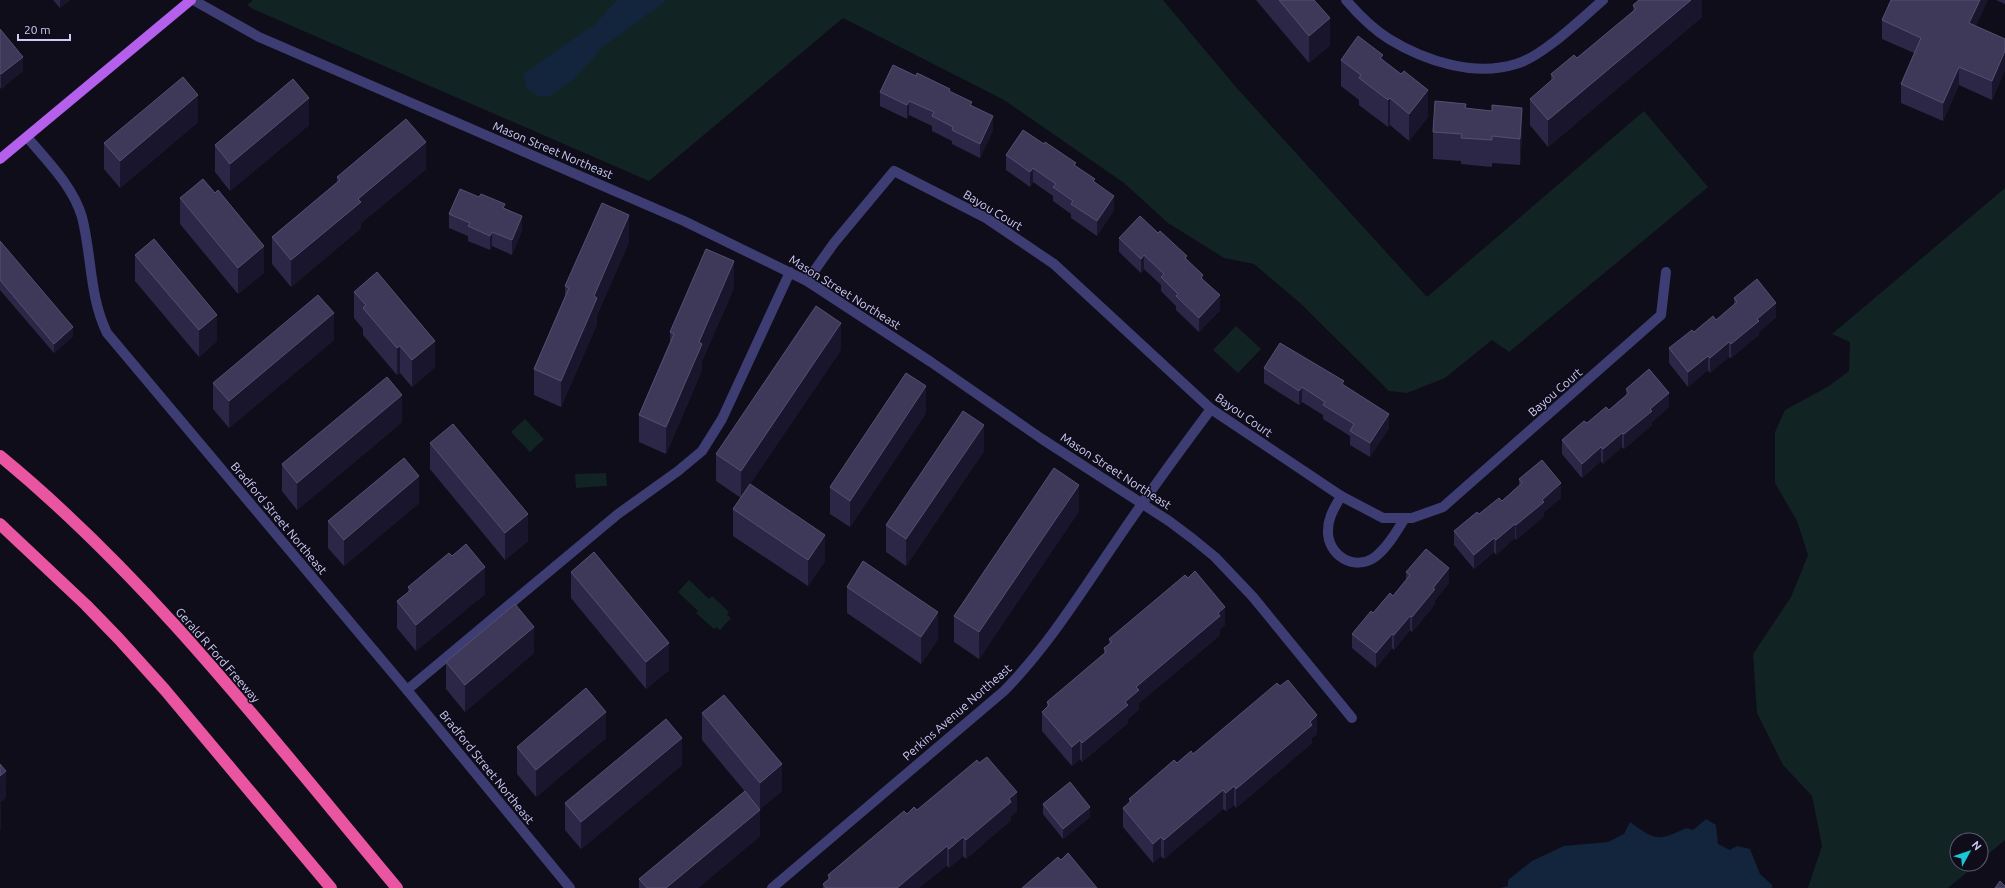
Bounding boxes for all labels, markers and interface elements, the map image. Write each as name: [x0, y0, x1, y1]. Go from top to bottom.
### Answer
scale bar: [18, 16, 70, 42]
text: 20 m: [24, 23, 51, 36]
street label: Mason Street Northeast: [491, 119, 615, 181]
street label: Bayou Court: [961, 187, 1025, 233]
street label: Mason Street Northeast: [787, 252, 903, 332]
street label: Bayou Court: [1526, 365, 1585, 419]
street label: Bayou Court: [1213, 391, 1275, 440]
street label: Mason Street Northeast: [1058, 430, 1174, 512]
street label: Bradford Street Northeast: [228, 459, 330, 577]
street label: Gerald R Ford Freeway: [173, 605, 263, 705]
street label: Perkins Avenue Northeast: [900, 661, 1014, 763]
street label: Bradford Street Northeast: [437, 708, 537, 826]
north arrow: [1949, 832, 1989, 872]
text: N: [1969, 839, 1984, 853]

